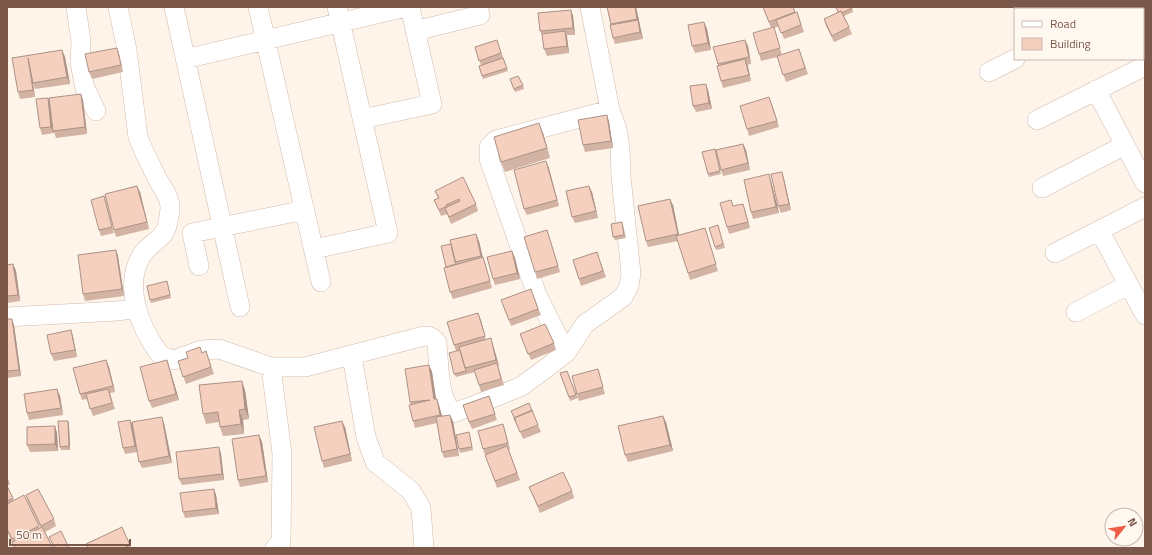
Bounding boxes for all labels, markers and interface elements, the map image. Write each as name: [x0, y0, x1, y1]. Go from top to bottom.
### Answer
legend: [1014, 8, 1144, 60]
text: Road: [1050, 14, 1076, 33]
text: Building: [1050, 34, 1091, 53]
north arrow: [1104, 507, 1144, 547]
text: N: [1124, 515, 1141, 529]
scale bar: [10, 521, 130, 547]
text: 50 m: [16, 525, 42, 544]

